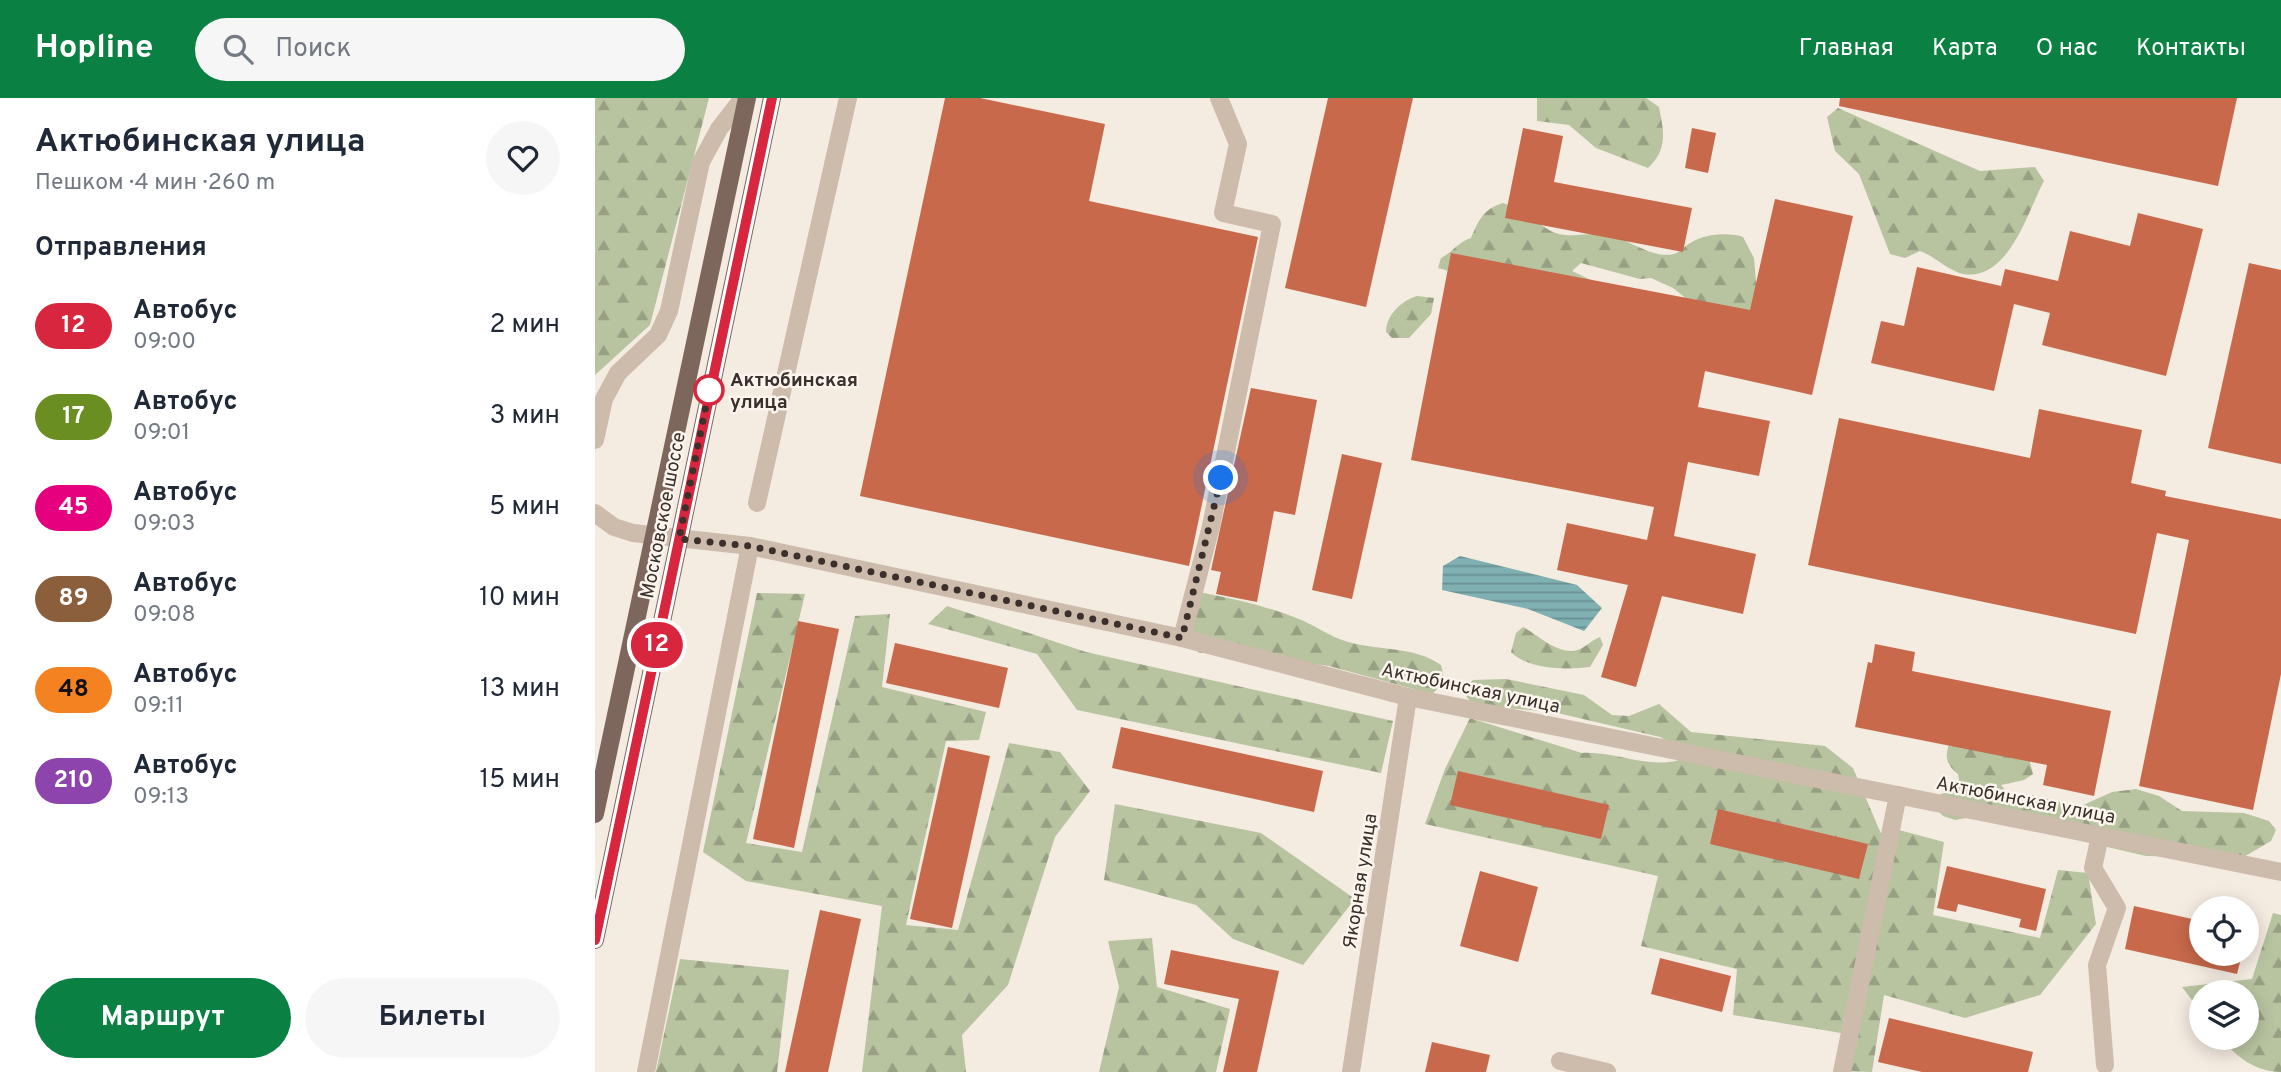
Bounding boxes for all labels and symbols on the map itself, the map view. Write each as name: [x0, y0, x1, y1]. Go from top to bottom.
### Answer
place label: Актюбинская улица: [730, 369, 858, 415]
marker: Актюбинская улица: [694, 375, 724, 405]
street label: Московское шоссе: [636, 430, 692, 601]
your location: [1203, 460, 1238, 495]
line badge: 12: [626, 622, 689, 668]
street label: Актюбинская улица: [1379, 658, 1562, 720]
street label: Актюбинская улица: [1934, 772, 2117, 830]
street label: Якорная улица: [1338, 812, 1384, 951]

